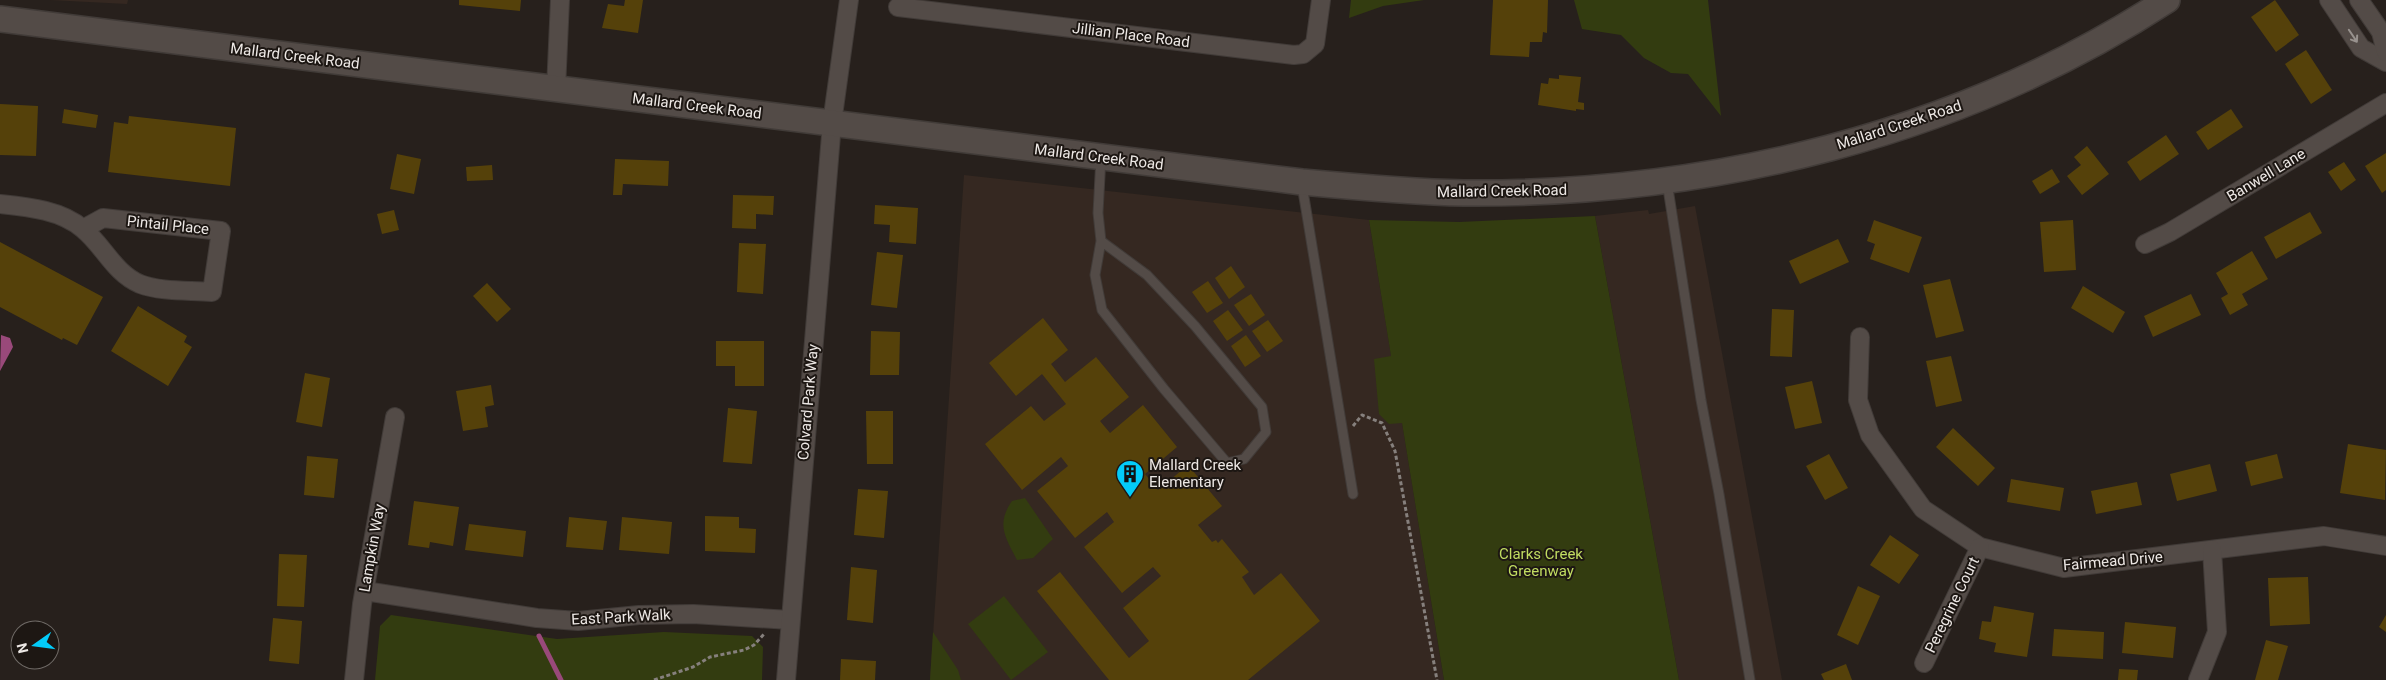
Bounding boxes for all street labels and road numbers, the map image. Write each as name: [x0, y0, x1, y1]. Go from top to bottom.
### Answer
street label: Jillian Place Road: [1071, 19, 1191, 51]
street label: Mallard Creek Road: [229, 39, 361, 73]
street label: Mallard Creek Road: [631, 89, 763, 123]
street label: Mallard Creek Road: [1834, 96, 1964, 154]
street label: Mallard Creek Road: [1033, 140, 1165, 174]
street label: Banwell Lane: [2223, 144, 2309, 206]
street label: Mallard Creek Road: [1437, 181, 1567, 201]
street label: Pintail Place: [126, 212, 210, 238]
street label: Colvard Park Way: [794, 343, 822, 461]
street label: Lampkin Way: [355, 502, 389, 594]
street label: Fairmead Drive: [2062, 548, 2164, 574]
street label: Peregrine Court: [1921, 554, 1983, 656]
street label: East Park Walk: [571, 605, 672, 629]

